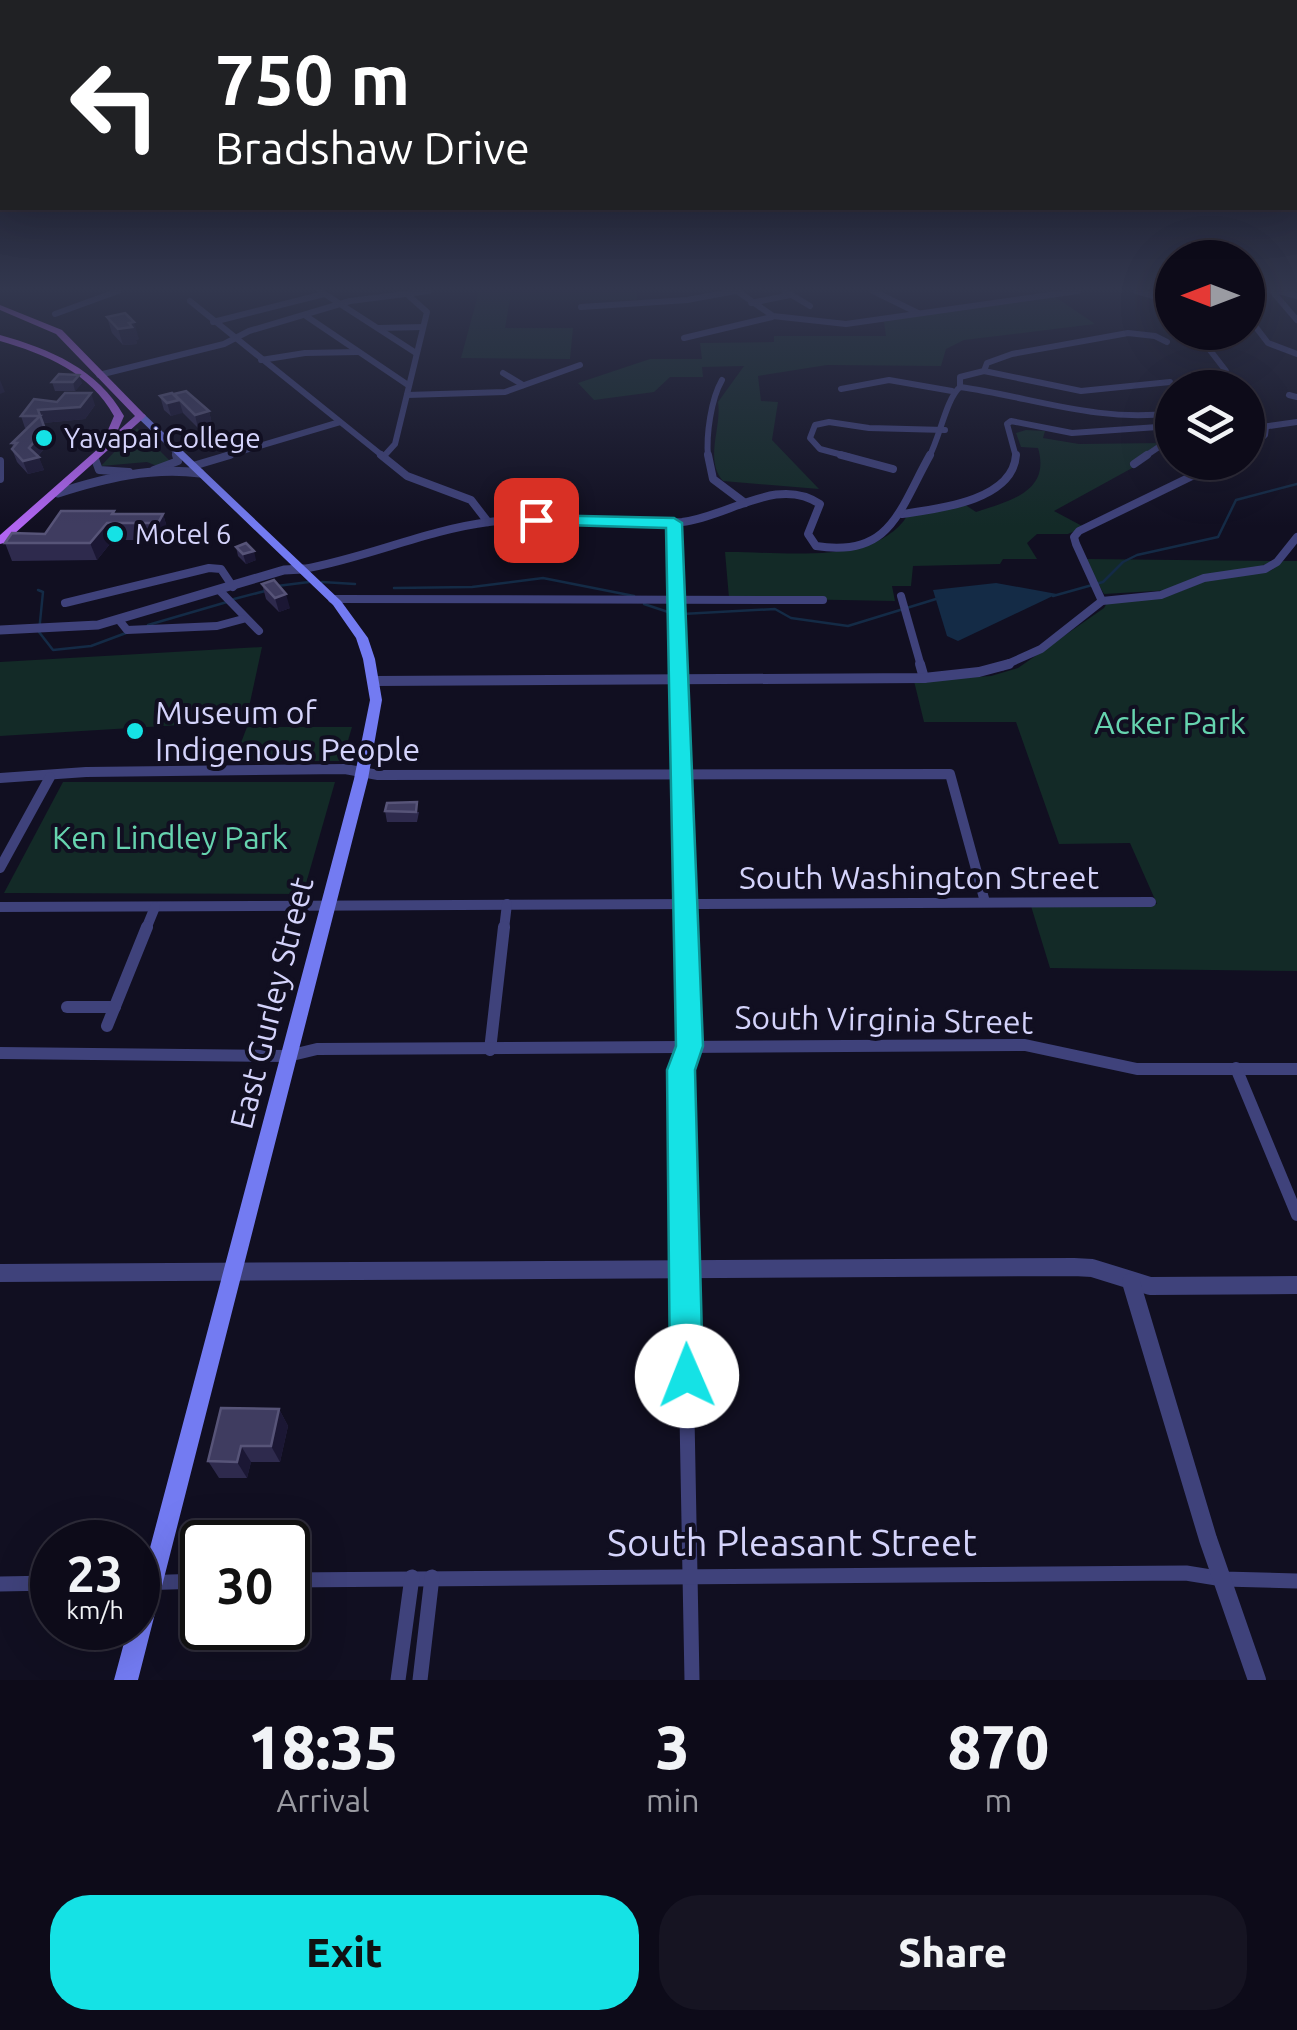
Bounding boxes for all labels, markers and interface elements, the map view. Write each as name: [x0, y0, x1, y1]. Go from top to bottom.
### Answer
icon: left: [50, 40, 180, 170]
text: 750 m: [215, 40, 410, 118]
text: Bradshaw Drive: [215, 122, 530, 173]
north arrow: [1155, 240, 1265, 350]
map controls: [1155, 240, 1265, 480]
button: layers: [1155, 370, 1265, 480]
place label: Yavapai College: [64, 422, 261, 453]
marker: Yavapai College: [33, 427, 55, 449]
pin: [494, 478, 579, 563]
icon: arrive: [509, 493, 564, 548]
place label: Motel 6: [135, 518, 232, 549]
marker: Motel 6: [104, 523, 126, 545]
place label: Museum of Indigenous People: [155, 694, 420, 767]
park label: Acker Park: [1094, 704, 1246, 740]
marker: Museum of Indigenous People: [124, 720, 146, 742]
park label: Ken Lindley Park: [52, 819, 288, 855]
street label: South Washington Street: [739, 859, 1099, 895]
street label: East Gurley Street: [222, 873, 320, 1132]
street label: South Virginia Street: [734, 998, 1034, 1040]
position arrow: [635, 1324, 739, 1428]
speed limit sign: 30: [180, 1520, 310, 1650]
street label: South Pleasant Street: [607, 1521, 977, 1563]
text: 23: [67, 1545, 123, 1601]
text: km/h: [66, 1596, 124, 1624]
text: 18:35: [248, 1713, 398, 1780]
text: 3: [656, 1713, 690, 1780]
text: 870: [948, 1713, 1049, 1780]
text: Arrival: [276, 1782, 370, 1818]
text: min: [646, 1782, 700, 1818]
text: m: [984, 1782, 1012, 1818]
button: Exit: [50, 1895, 639, 2010]
button: Share: [659, 1895, 1247, 2010]

